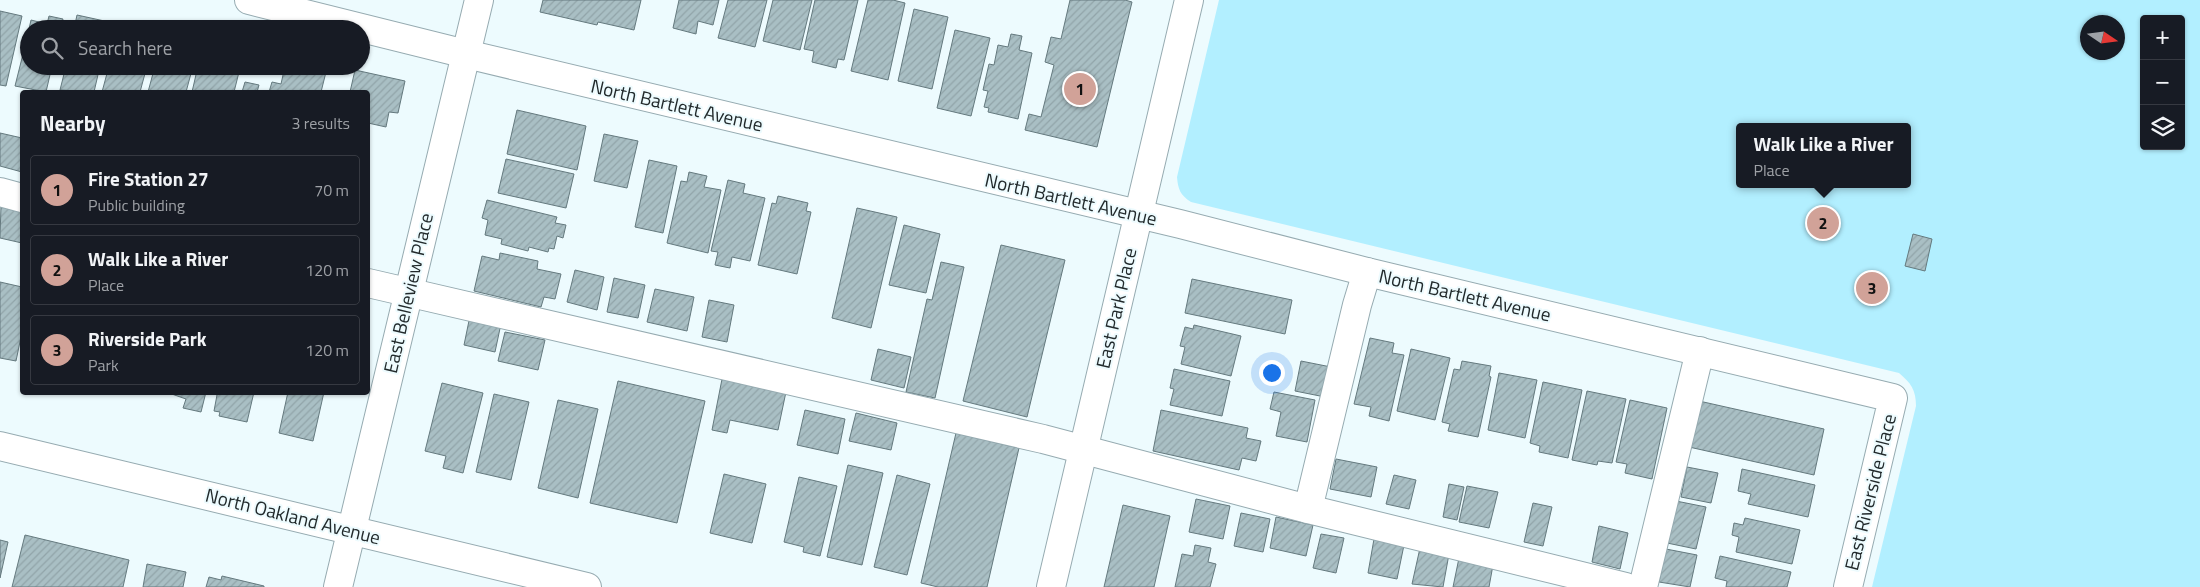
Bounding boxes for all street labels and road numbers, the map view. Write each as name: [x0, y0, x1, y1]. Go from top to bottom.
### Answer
street label: North Bartlett Avenue: [588, 71, 766, 138]
street label: North Bartlett Avenue: [982, 165, 1160, 232]
street label: East Belleview Place: [375, 210, 440, 376]
street label: East Park Place: [1088, 245, 1143, 371]
street label: North Bartlett Avenue: [1376, 261, 1554, 328]
street label: East Riverside Place: [1836, 411, 1903, 573]
street label: North Oakland Avenue: [203, 480, 384, 551]

